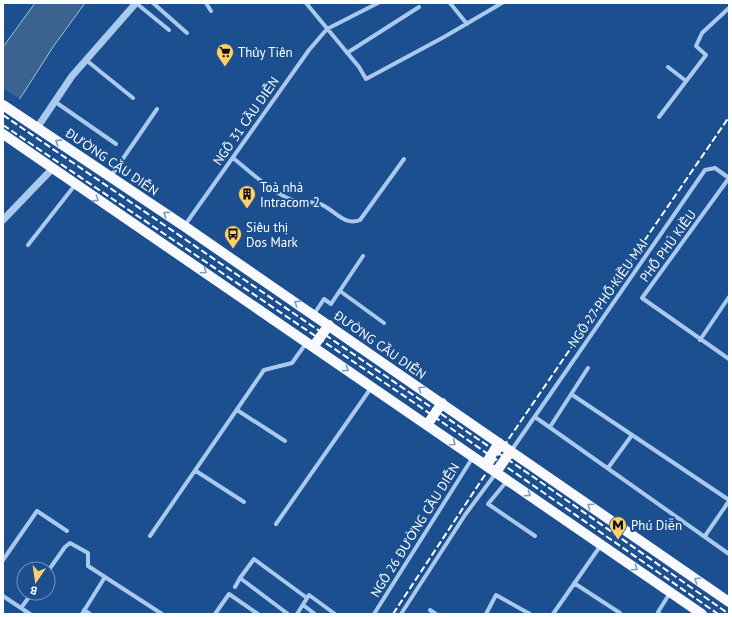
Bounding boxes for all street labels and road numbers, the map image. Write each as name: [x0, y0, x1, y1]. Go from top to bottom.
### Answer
street label: NGÕ 31 CẦU DIỄN: [209, 73, 283, 169]
street label: ĐƯỜNG CẦU DIỄN: [61, 124, 162, 199]
street label: PHỐ PHÚ KIỀU: [636, 207, 700, 285]
street label: NGÕ 27 PHỐ KIỀU MAI: [564, 236, 652, 350]
street label: ĐƯỜNG CẦU DIỄN: [330, 306, 429, 383]
street label: NGÕ 26 ĐƯỜNG CẦU DIỄN: [367, 460, 463, 600]

